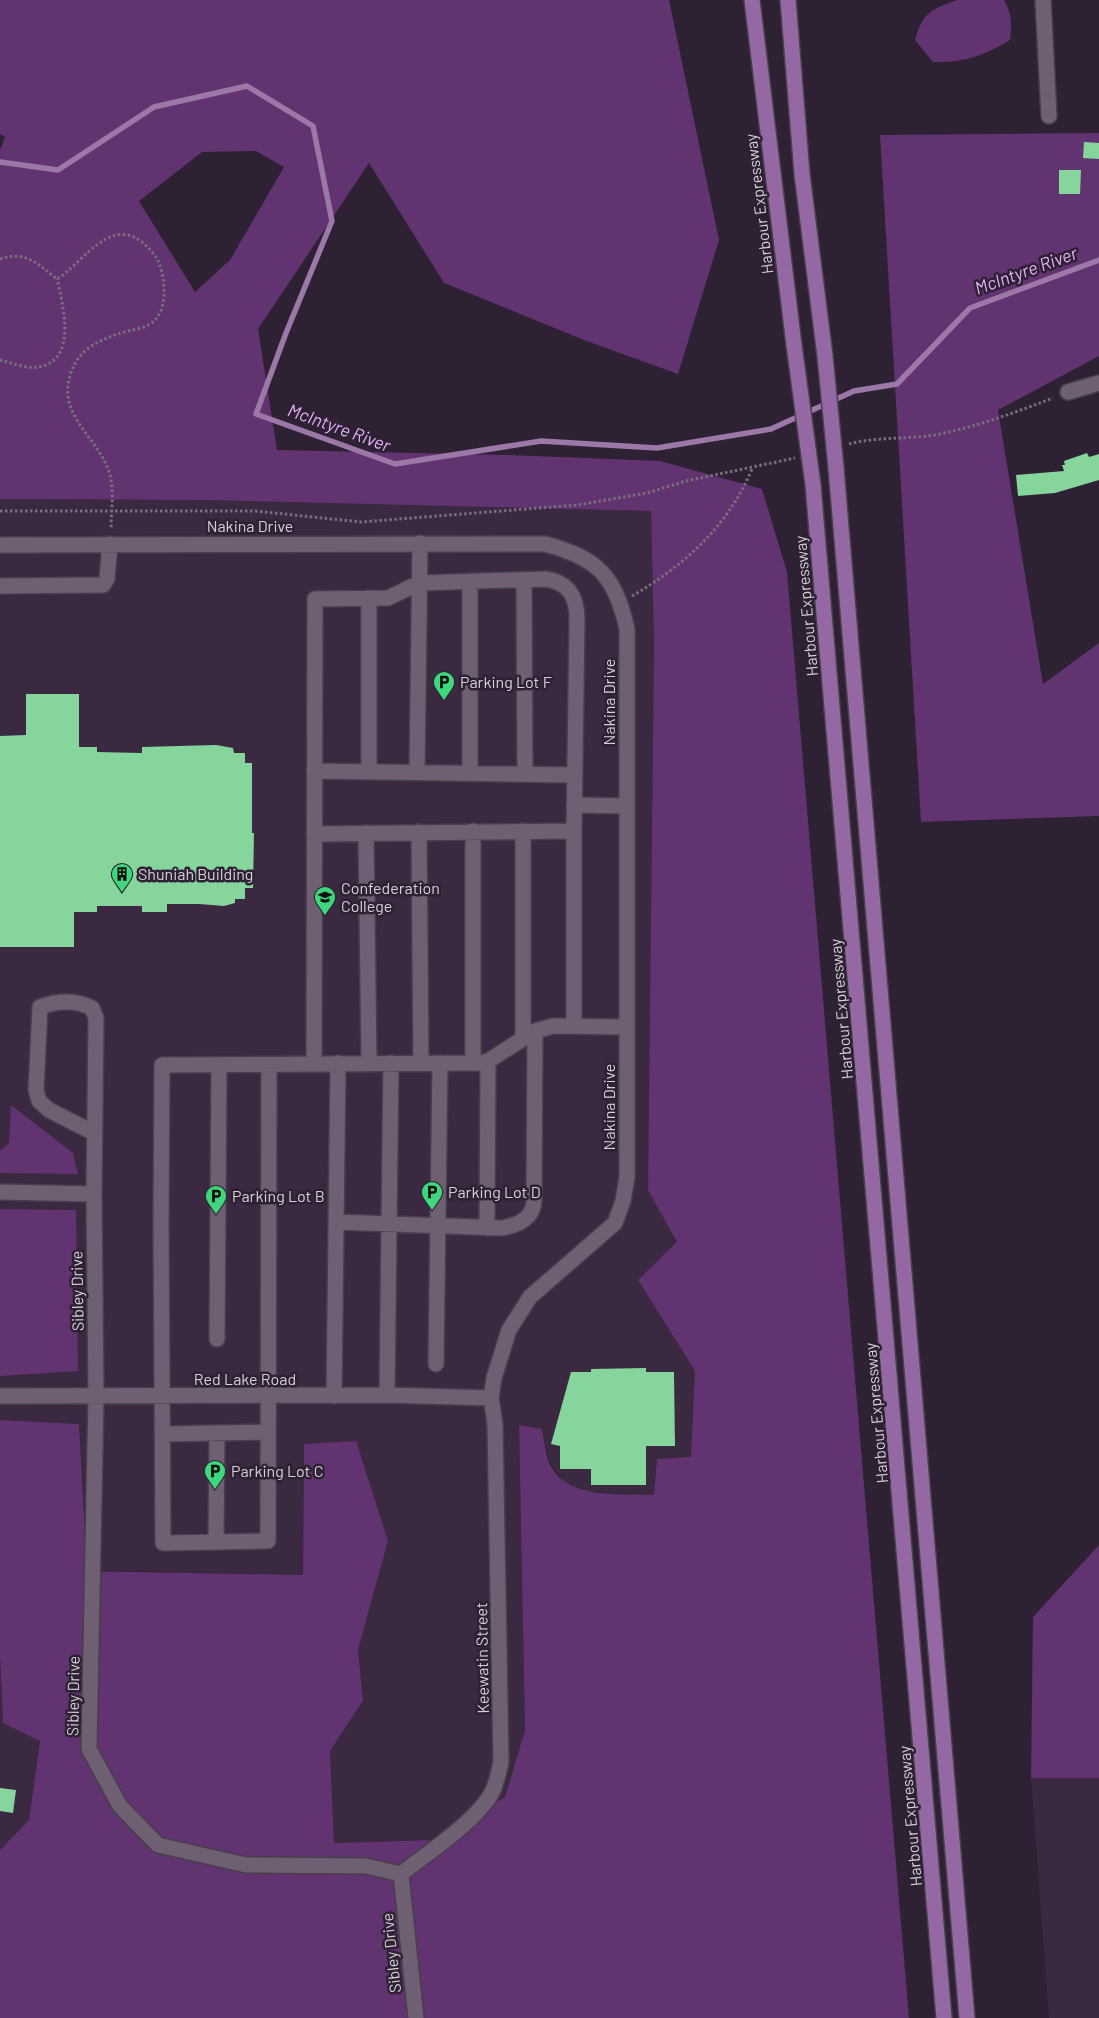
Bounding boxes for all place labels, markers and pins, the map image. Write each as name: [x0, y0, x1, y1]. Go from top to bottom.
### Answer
parking icon: Parking Lot F: [432, 670, 456, 701]
place label: Parking Lot F: [460, 672, 552, 691]
building icon: Shuniah Building: [110, 862, 134, 893]
place label: Shuniah Building: [138, 864, 253, 883]
place label: Confederation College: [341, 878, 440, 915]
school or university icon: Confederation College: [313, 885, 337, 916]
parking icon: Parking Lot D: [420, 1180, 444, 1211]
place label: Parking Lot D: [448, 1182, 541, 1201]
parking icon: Parking Lot B: [204, 1184, 228, 1215]
place label: Parking Lot B: [232, 1186, 325, 1205]
parking icon: Parking Lot C: [203, 1459, 227, 1490]
place label: Parking Lot C: [231, 1461, 323, 1480]

